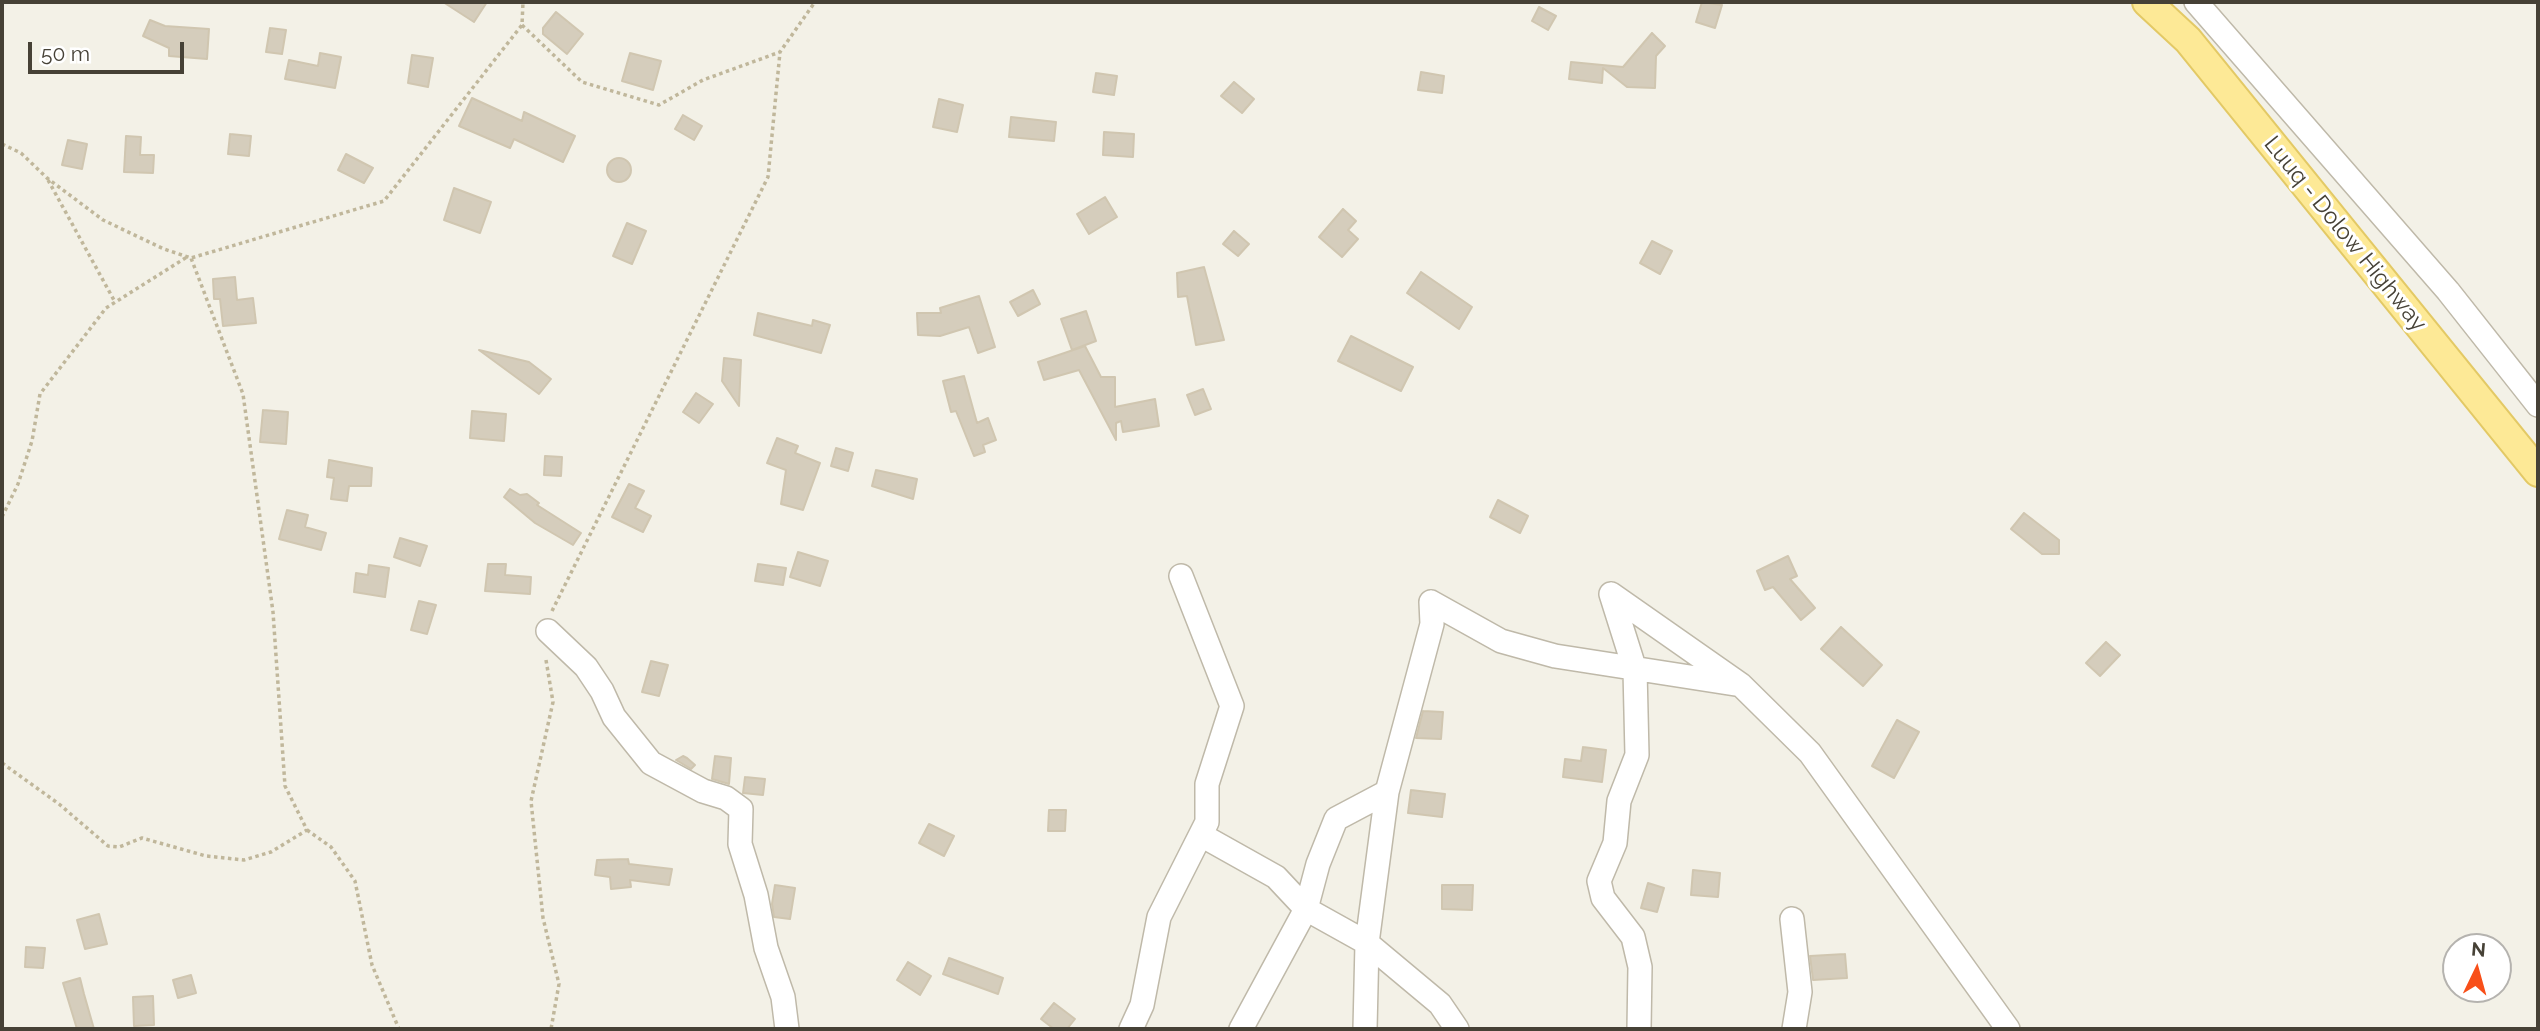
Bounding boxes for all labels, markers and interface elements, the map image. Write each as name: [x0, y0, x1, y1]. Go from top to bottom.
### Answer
scale bar: [32, 28, 187, 72]
text: 50 m: [41, 41, 90, 66]
street label: Luuq - Dolow Highway: [2258, 131, 2432, 337]
north arrow: [2442, 933, 2512, 1003]
text: N: [2470, 937, 2487, 961]

